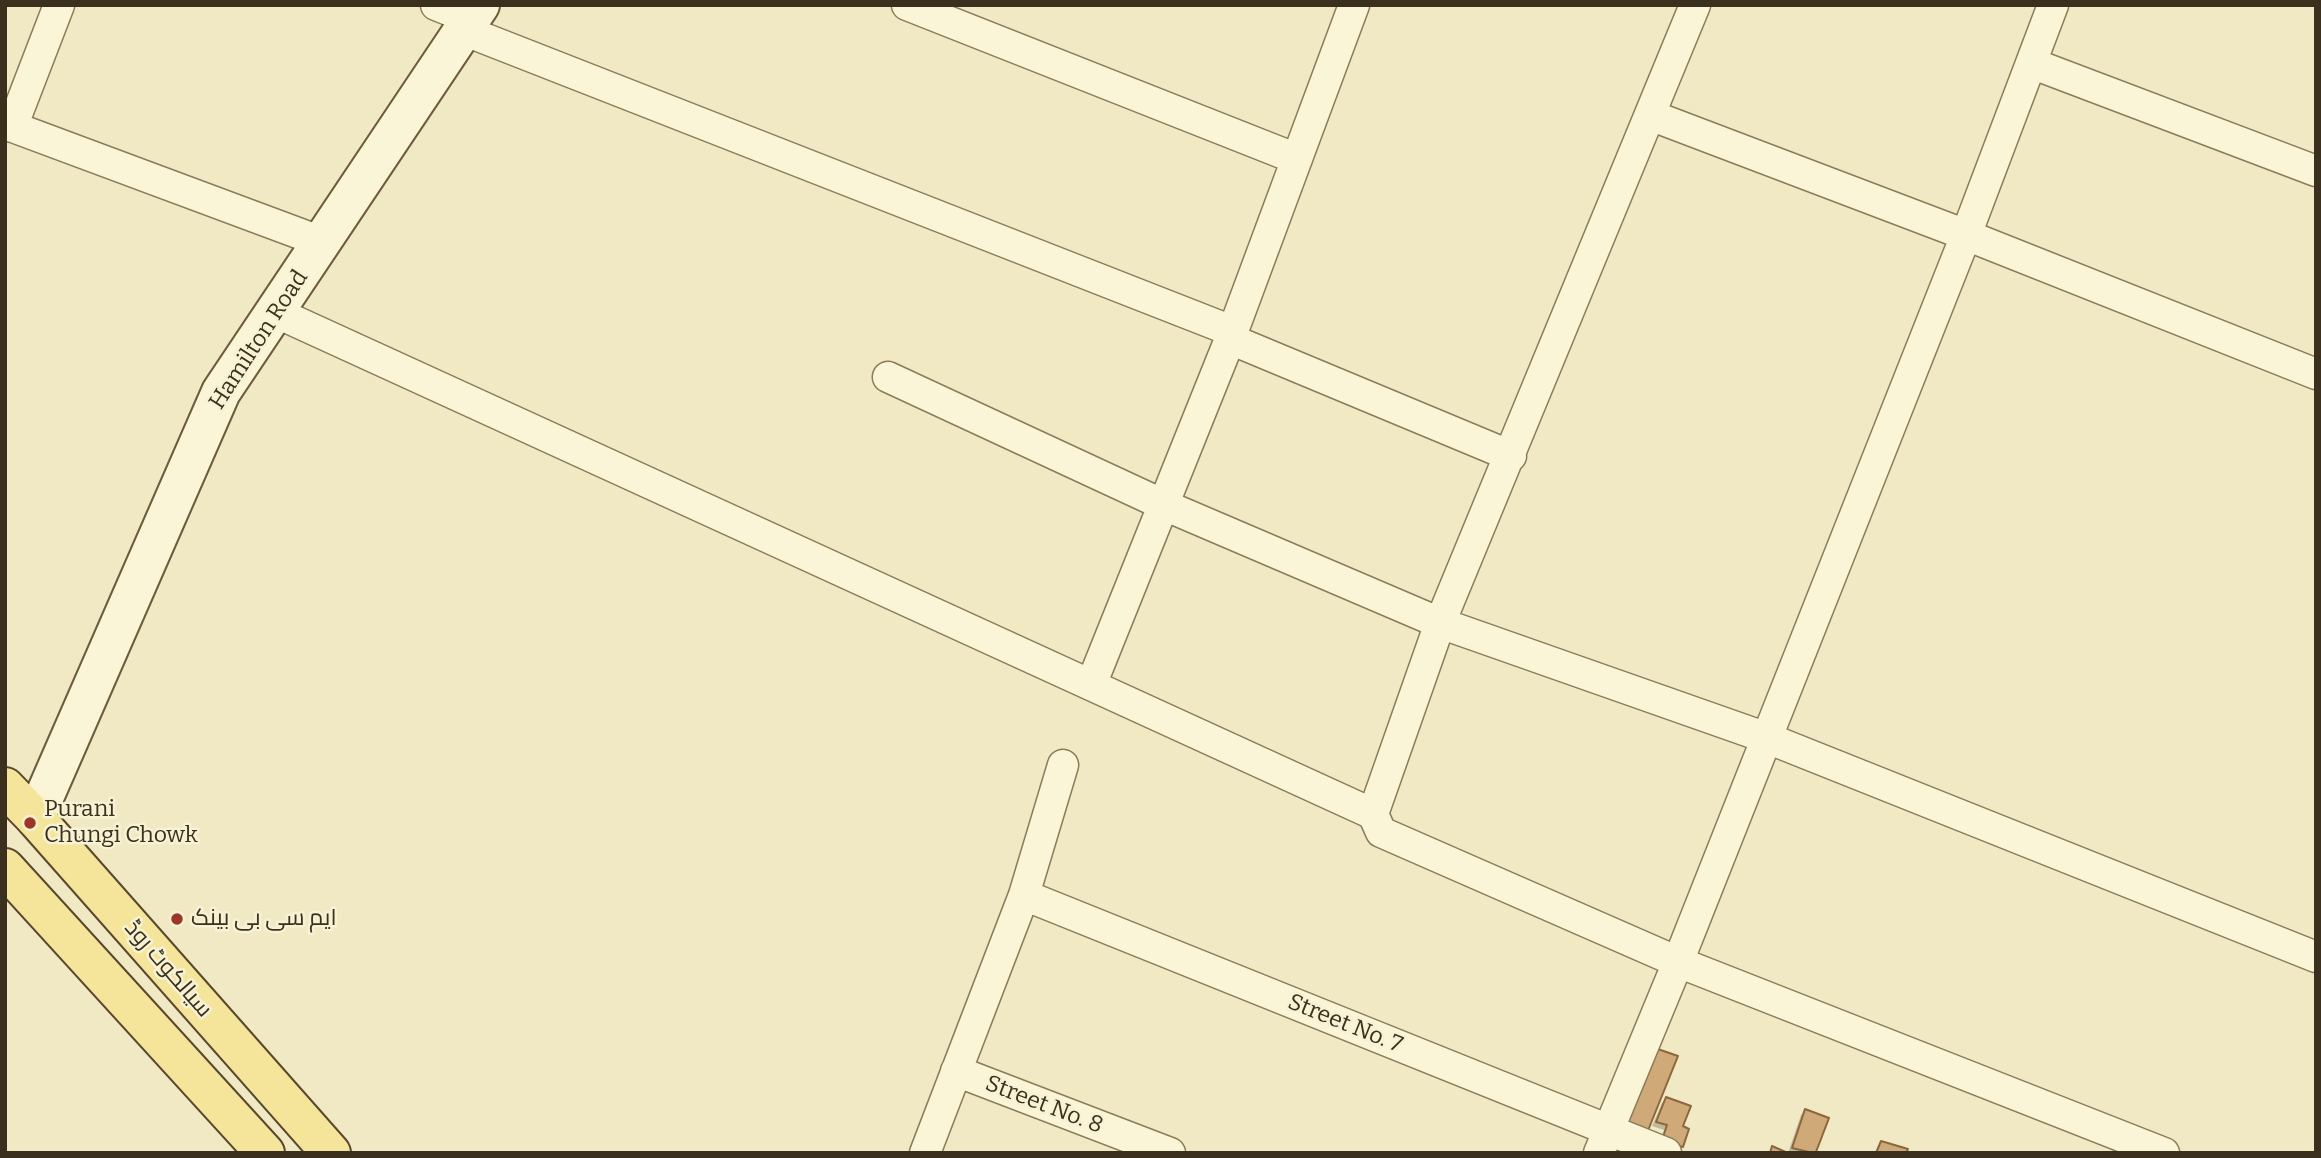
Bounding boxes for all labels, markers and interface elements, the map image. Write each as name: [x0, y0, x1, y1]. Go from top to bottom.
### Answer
street label: Hamilton Road: [204, 265, 314, 415]
place label: Purani Chungi Chowk: [44, 796, 198, 850]
marker: Purani Chungi Chowk: [22, 815, 38, 831]
place label: ایم سی بی بینک: [191, 905, 337, 933]
marker: ایم سی بی بینک: [169, 911, 185, 927]
street label: سیالکوٹ روڈ: [118, 915, 218, 1023]
street label: Street No. 7: [1284, 989, 1406, 1059]
street label: Street No. 8: [981, 1070, 1107, 1140]

